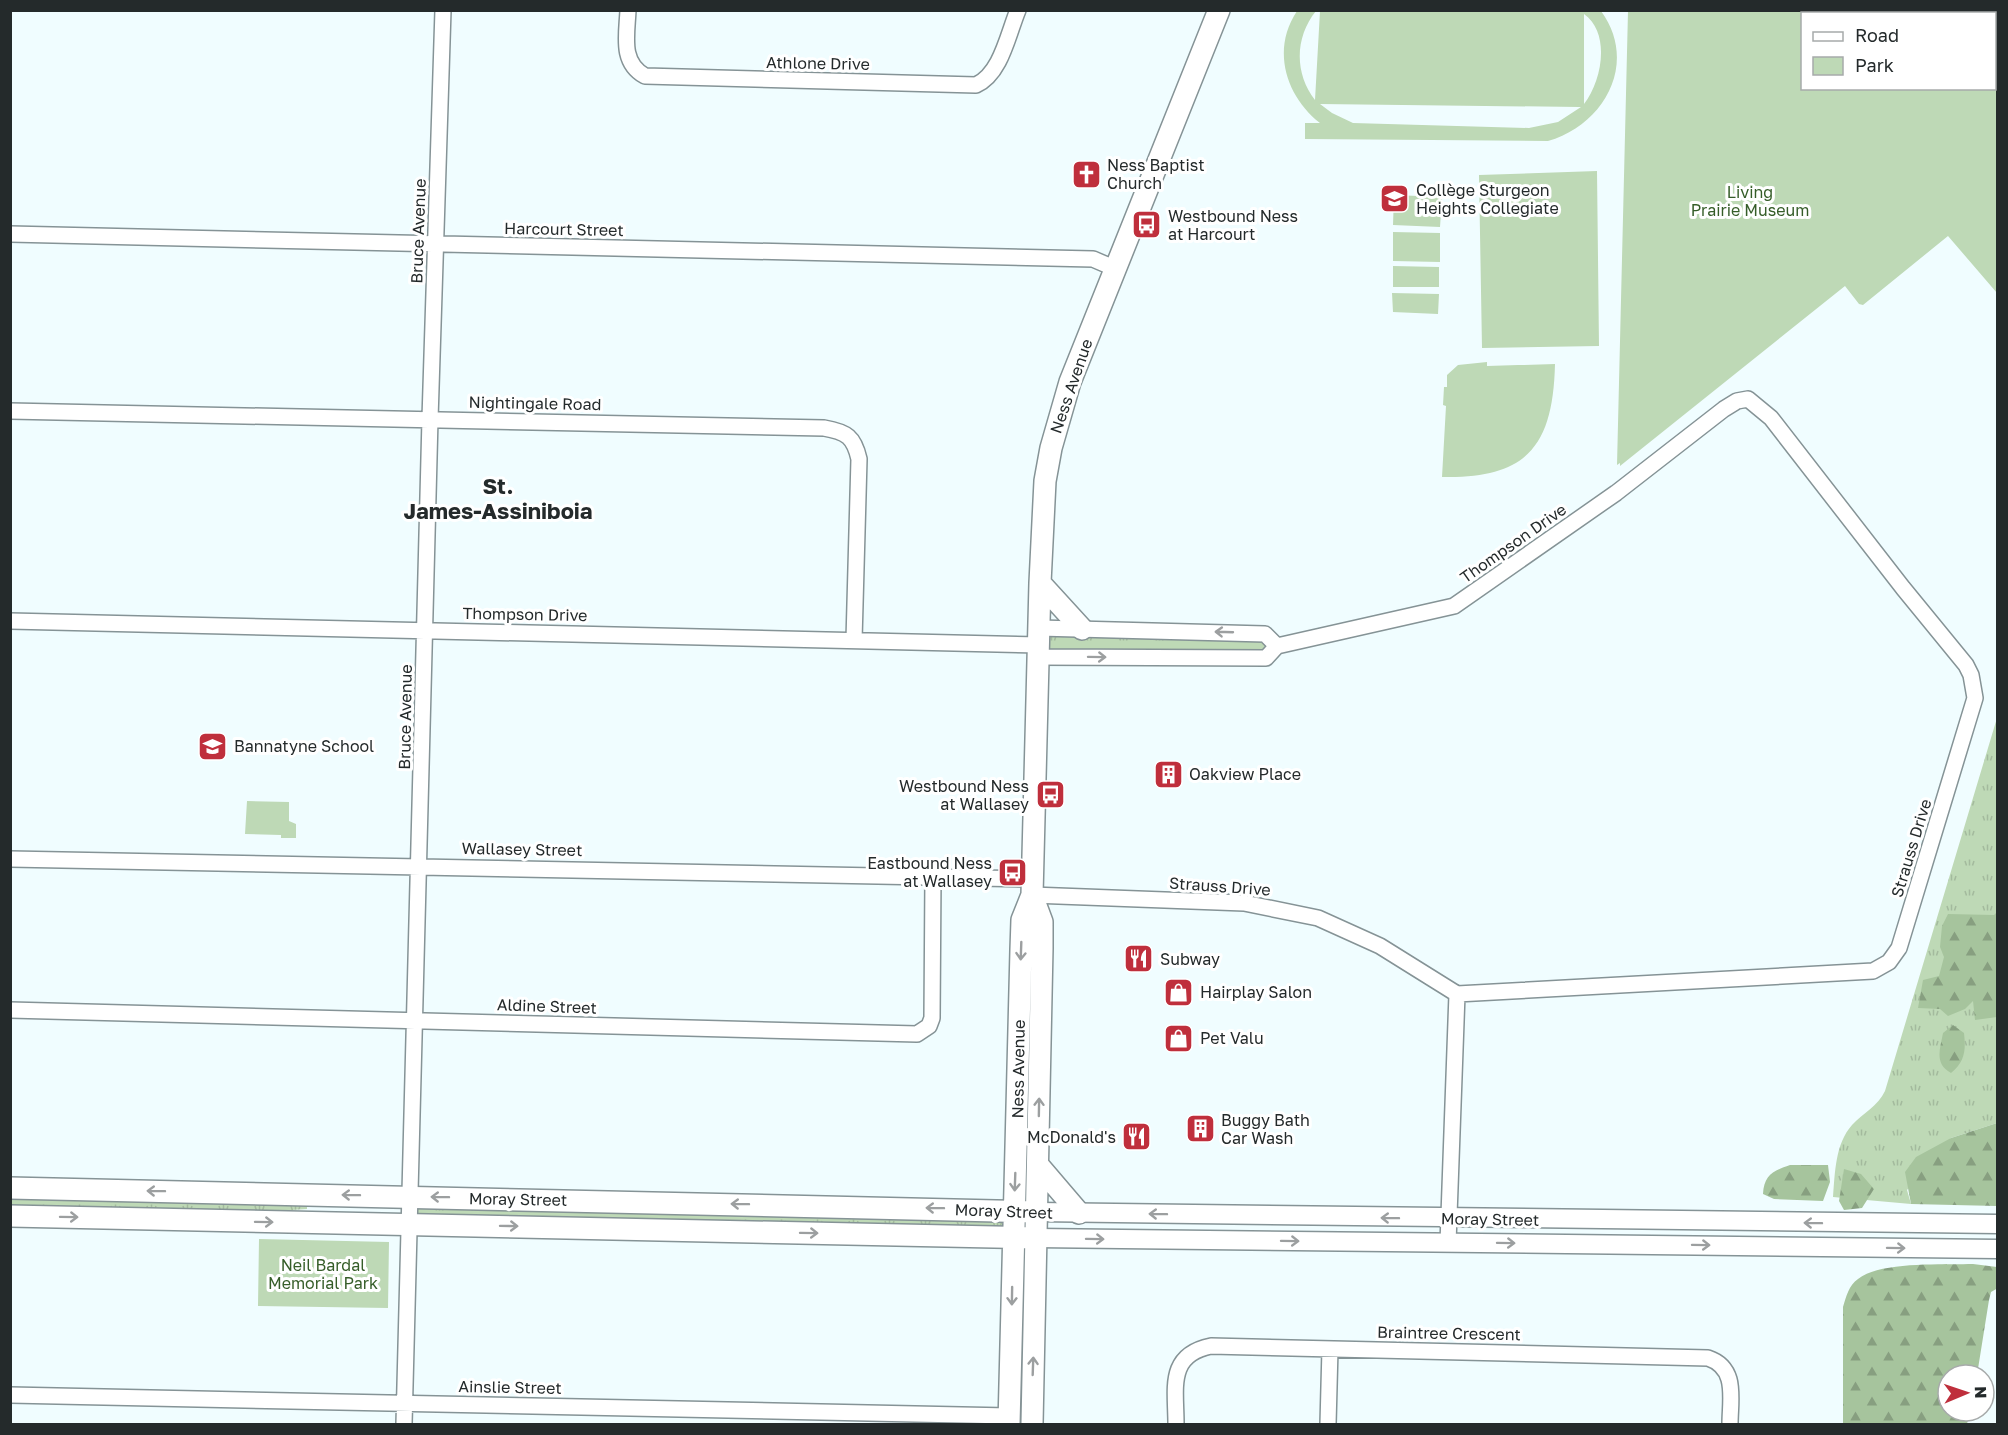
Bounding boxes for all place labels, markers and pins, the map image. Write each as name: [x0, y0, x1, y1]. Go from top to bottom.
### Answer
place label: Ness Baptist Church: [1107, 155, 1205, 193]
church icon: Ness Baptist Church: [1070, 158, 1102, 190]
place label: Collège Sturgeon Heights Collegiate: [1416, 180, 1559, 218]
school or university icon: Collège Sturgeon Heights Collegiate: [1379, 183, 1411, 215]
place label: Westbound Ness at Harcourt: [1168, 206, 1298, 244]
bus stop icon: Westbound Ness at Harcourt: [1131, 209, 1163, 241]
school or university icon: Bannatyne School: [197, 730, 229, 762]
place label: Bannatyne School: [234, 736, 374, 756]
building icon: Oakview Place: [1152, 758, 1184, 790]
place label: Oakview Place: [1189, 764, 1301, 784]
place label: Westbound Ness at Wallasey: [899, 776, 1029, 814]
bus stop icon: Westbound Ness at Wallasey: [1034, 779, 1066, 811]
place label: Eastbound Ness at Wallasey: [867, 853, 992, 891]
bus stop icon: Eastbound Ness at Wallasey: [997, 856, 1029, 888]
restaurant icon: Subway: [1123, 943, 1155, 975]
place label: Subway: [1160, 949, 1220, 969]
shop icon: Hairplay Salon: [1163, 976, 1195, 1008]
place label: Hairplay Salon: [1200, 982, 1312, 1002]
shop icon: Pet Valu: [1163, 1022, 1195, 1054]
place label: Pet Valu: [1200, 1028, 1264, 1048]
place label: Buggy Bath Car Wash: [1221, 1110, 1310, 1148]
building icon: Buggy Bath Car Wash: [1184, 1113, 1216, 1145]
restaurant icon: McDonald's: [1121, 1121, 1153, 1153]
place label: McDonald's: [1027, 1127, 1116, 1147]

